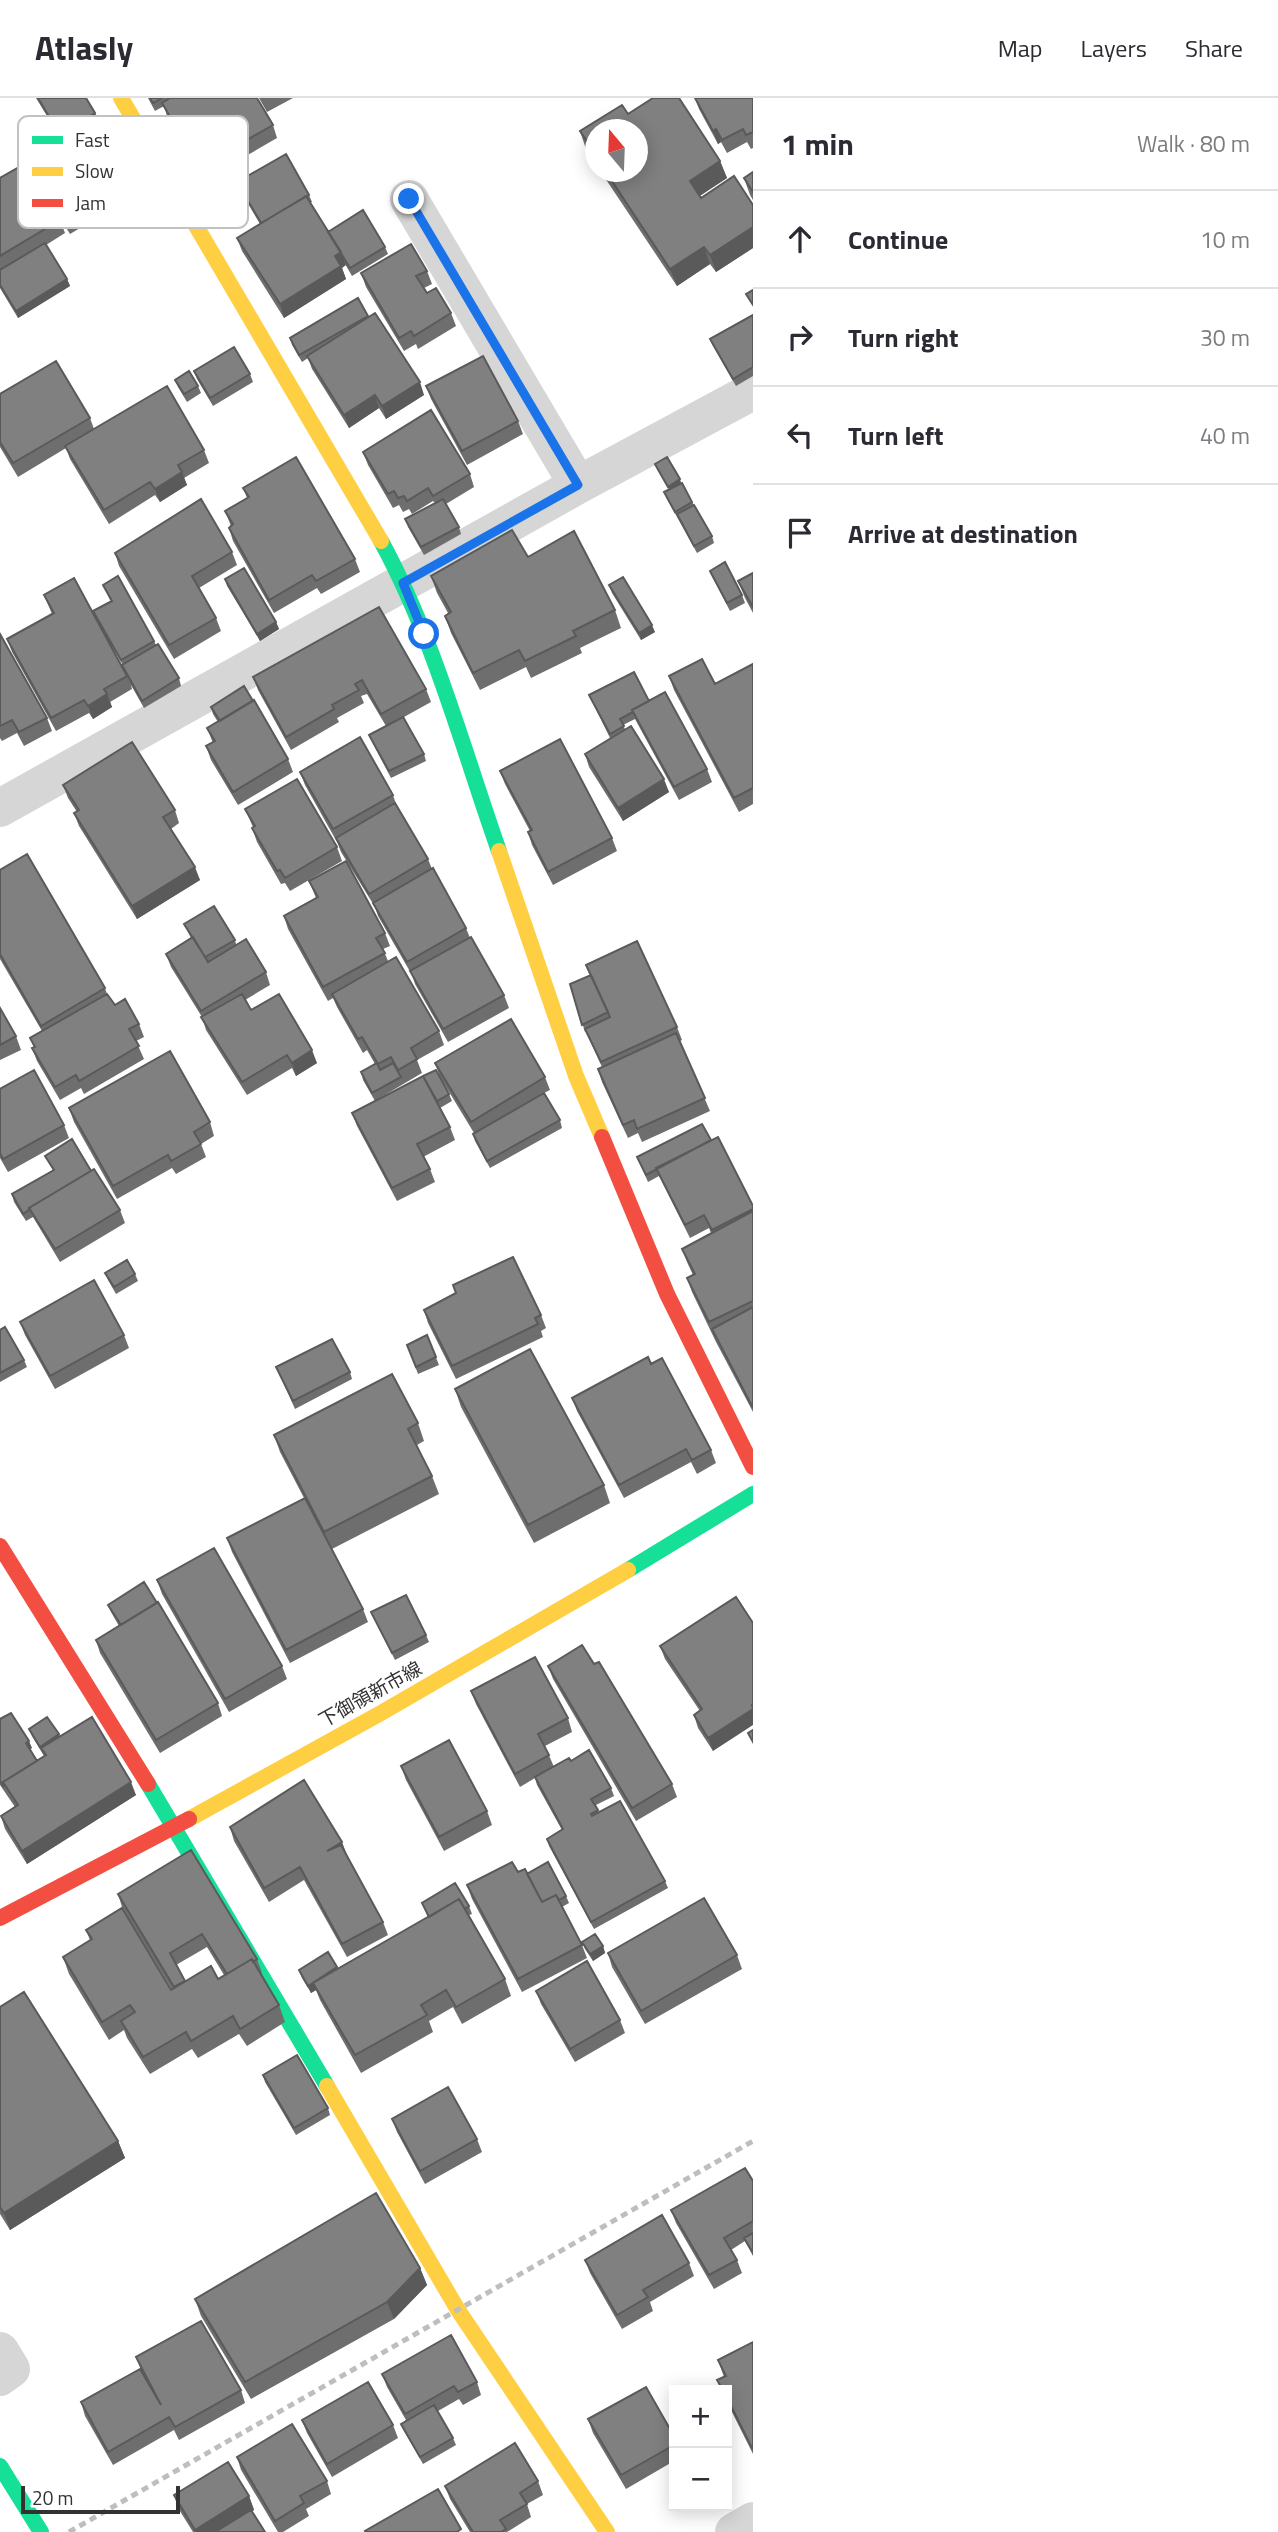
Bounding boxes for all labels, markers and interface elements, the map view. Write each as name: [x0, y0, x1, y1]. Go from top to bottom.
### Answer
text: Atlasly: [35, 23, 133, 73]
text: Map: [998, 30, 1043, 66]
text: Layers: [1081, 30, 1147, 66]
text: Share: [1185, 30, 1243, 66]
legend: [18, 116, 248, 228]
north arrow: [585, 119, 648, 182]
text: 1 min: [781, 121, 854, 167]
text: Fast: [75, 125, 110, 154]
text: Walk · 80 m: [1137, 126, 1250, 161]
text: Slow: [75, 156, 114, 185]
route end: [393, 183, 424, 214]
text: Jam: [75, 188, 106, 217]
icon: ahead: [781, 220, 819, 258]
text: Continue: [848, 220, 948, 259]
text: 10 m: [1200, 222, 1250, 257]
icon: right: [781, 318, 819, 356]
text: Turn right: [848, 318, 959, 357]
text: 30 m: [1200, 320, 1250, 355]
icon: left: [781, 416, 819, 454]
text: Turn left: [848, 416, 943, 455]
text: 40 m: [1200, 418, 1250, 453]
icon: arrive: [781, 514, 819, 552]
text: Arrive at destination: [848, 514, 1078, 553]
route start: [408, 618, 439, 649]
street label: 下御領新市線: [313, 1653, 427, 1734]
map controls: [669, 2385, 732, 2511]
button: +: [669, 2385, 732, 2448]
button: −: [669, 2448, 732, 2511]
scale bar: [21, 2483, 180, 2515]
text: 20 m: [32, 2483, 73, 2512]

